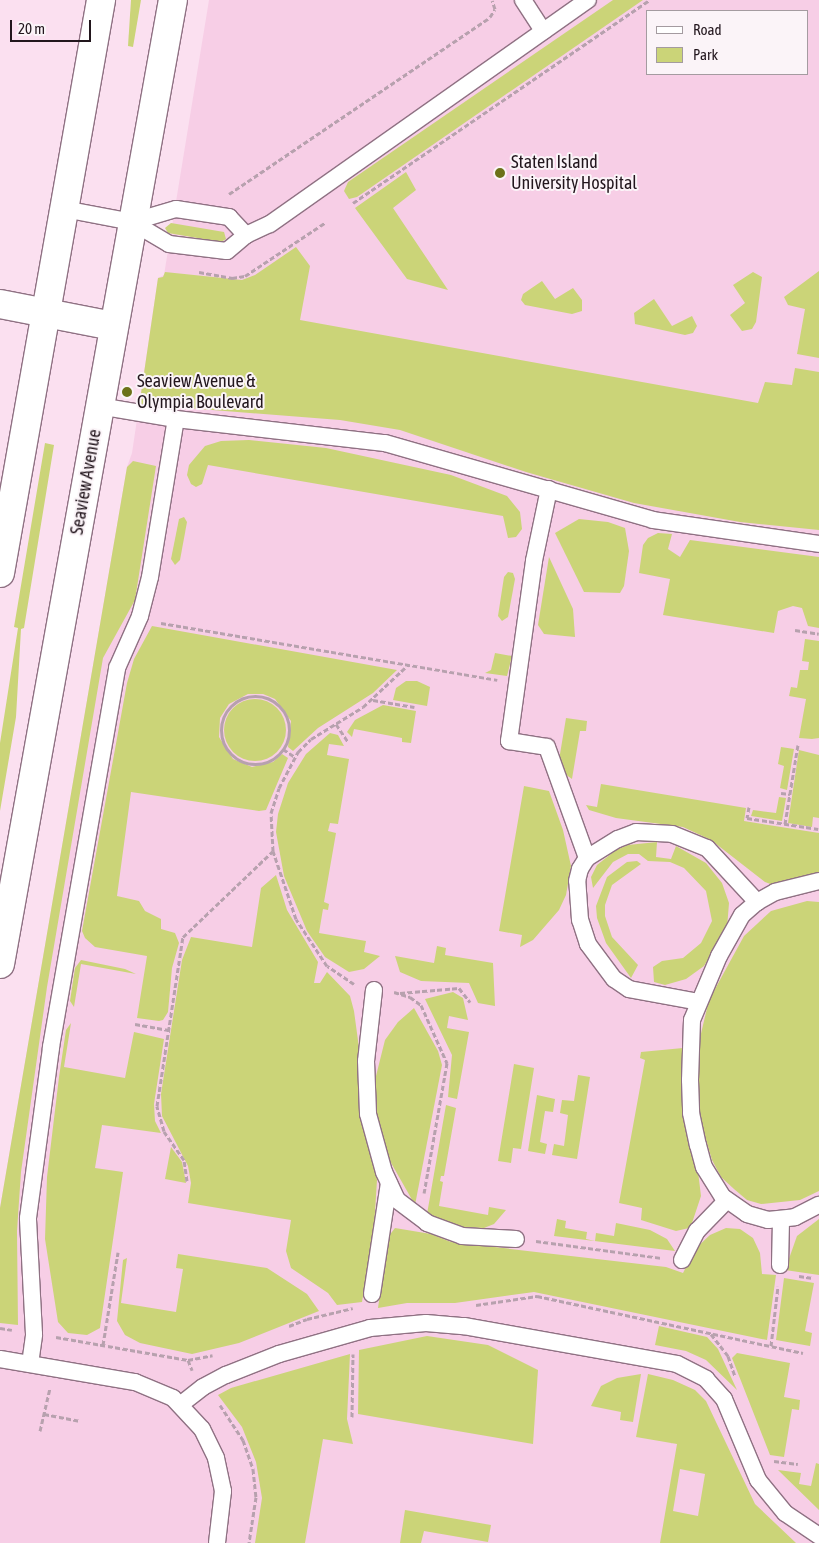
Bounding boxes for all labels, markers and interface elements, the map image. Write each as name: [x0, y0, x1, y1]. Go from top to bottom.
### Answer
scale bar: [12, 10, 94, 42]
legend: [646, 10, 809, 75]
text: 20 m: [18, 20, 45, 37]
text: Road: [693, 21, 722, 38]
text: Park: [693, 46, 718, 63]
place label: Staten Island University Hospital: [511, 152, 637, 194]
marker: Staten Island University Hospital: [493, 166, 507, 180]
place label: Seaview Avenue & Olympia Boulevard: [137, 371, 264, 414]
marker: Seaview Avenue & Olympia Boulevard: [121, 386, 133, 398]
street label: Seaview Avenue: [66, 428, 106, 536]

